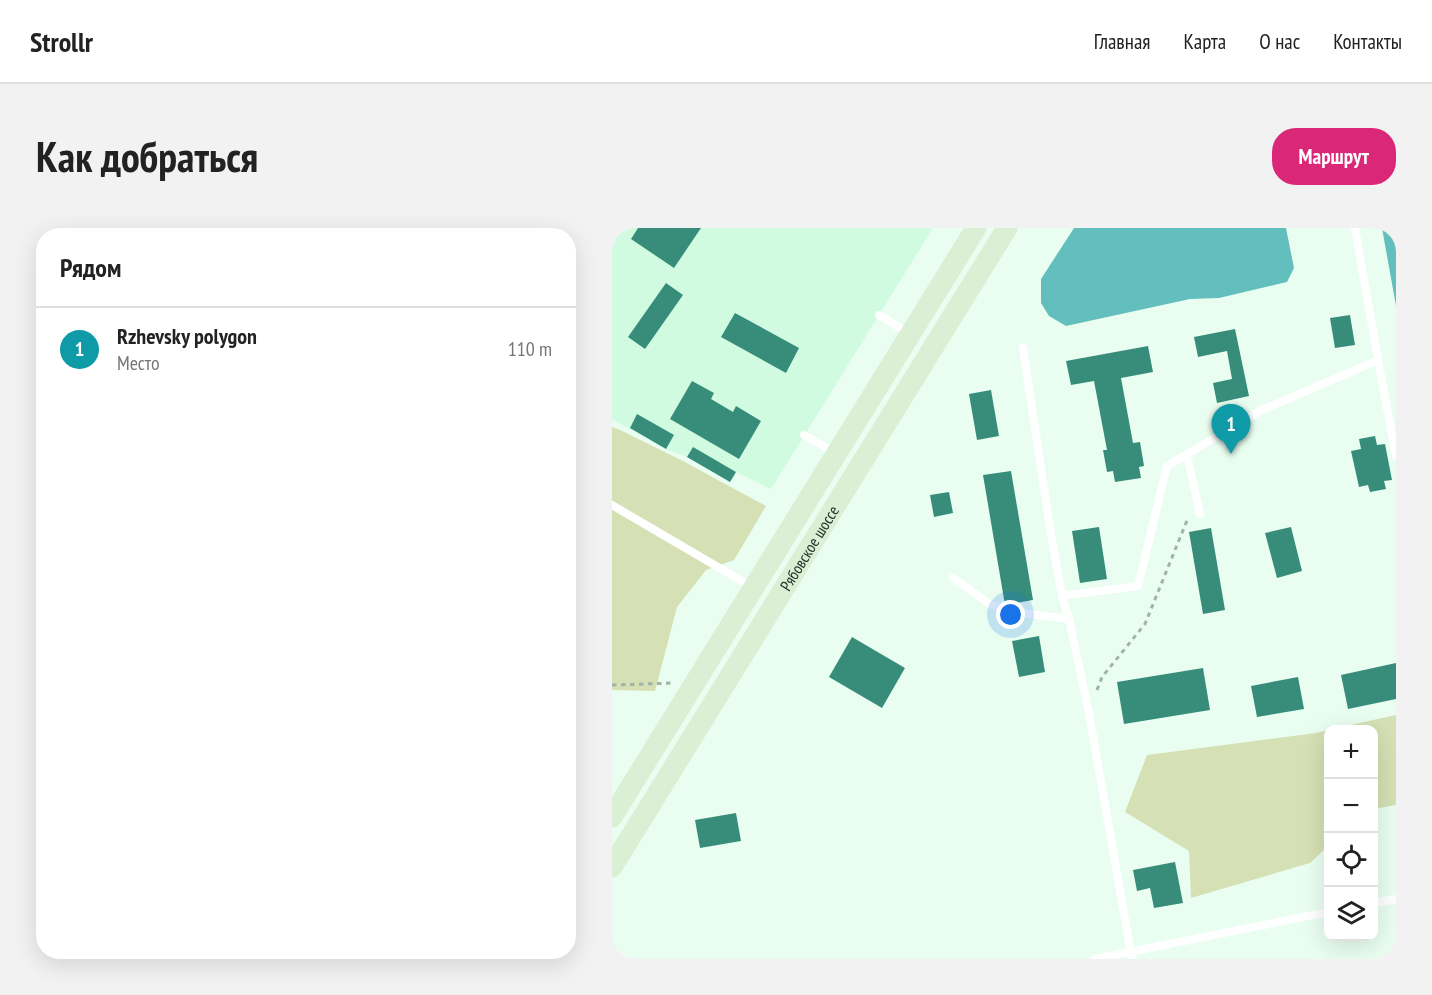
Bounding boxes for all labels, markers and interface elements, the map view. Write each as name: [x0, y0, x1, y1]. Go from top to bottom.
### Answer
text: Strollr: [30, 23, 93, 60]
text: Главная: [1094, 28, 1150, 55]
text: Карта: [1183, 28, 1226, 55]
text: О нас: [1259, 28, 1300, 55]
text: Контакты: [1333, 28, 1402, 55]
button: Маршрут: [1272, 128, 1396, 185]
text: Как добраться: [36, 129, 258, 184]
text: Рядом: [60, 251, 121, 284]
text: Rzhevsky polygon: [117, 322, 257, 350]
text: 1: [75, 336, 84, 362]
text: 110 m: [508, 336, 552, 362]
text: Место: [117, 350, 160, 376]
pin: 1: [1212, 404, 1250, 454]
street label: Рябовское шоссе: [775, 502, 843, 594]
your location: [996, 600, 1025, 629]
map controls: [1324, 725, 1378, 941]
button: +: [1324, 725, 1378, 779]
button: −: [1324, 779, 1378, 833]
button: locate: [1324, 833, 1378, 887]
button: layers: [1324, 887, 1378, 941]

